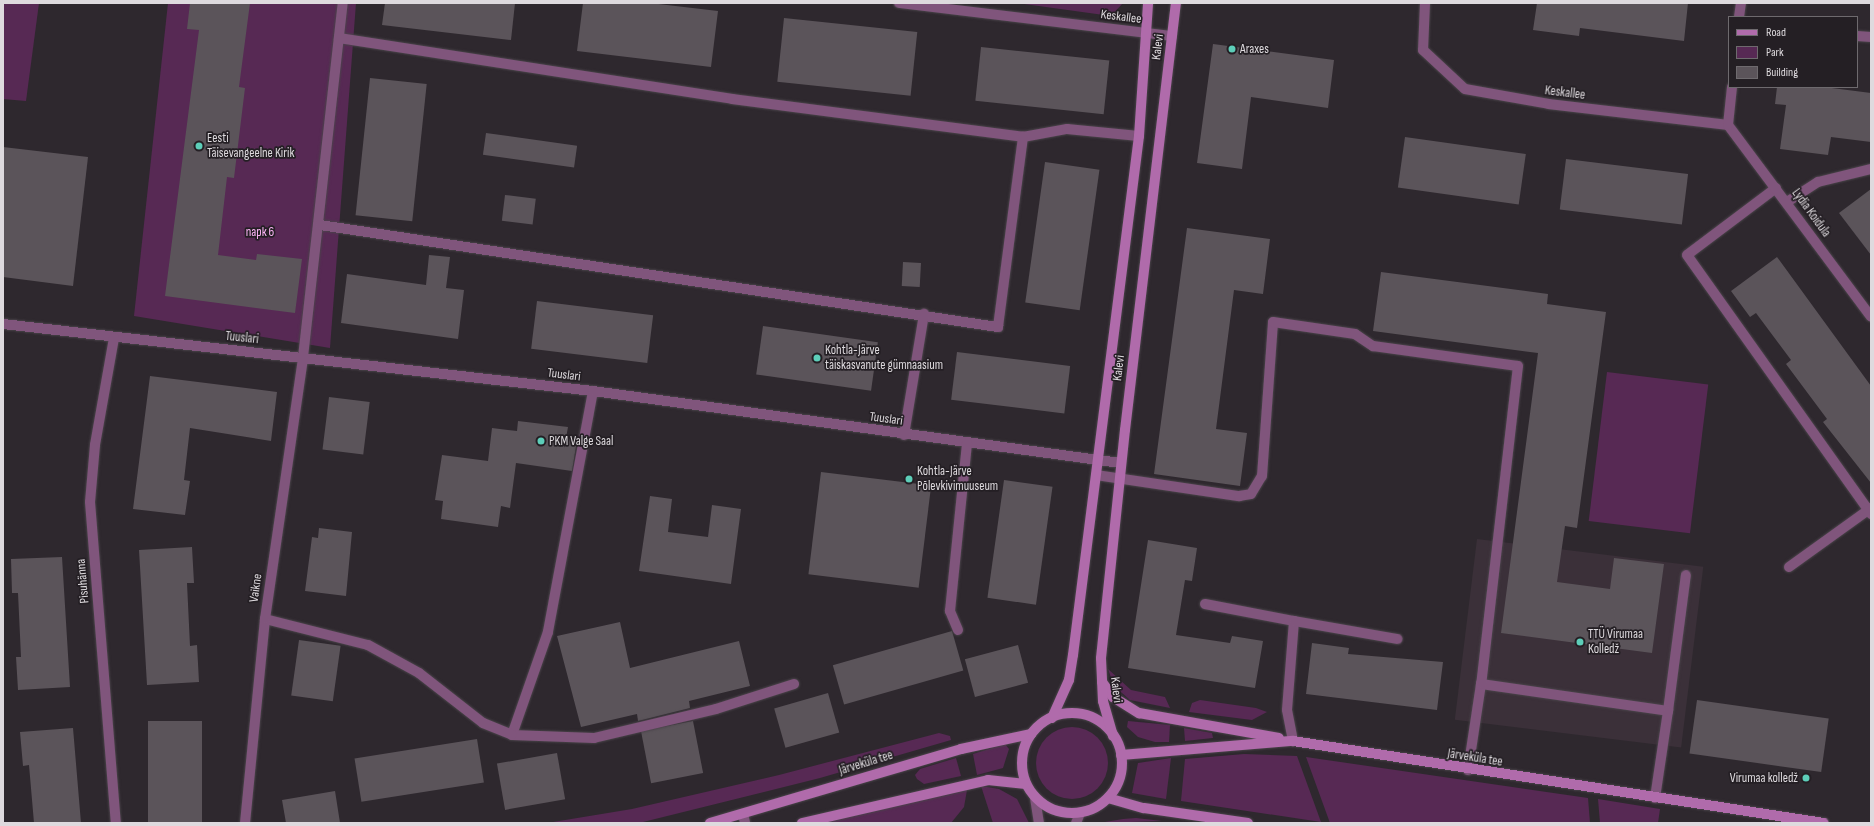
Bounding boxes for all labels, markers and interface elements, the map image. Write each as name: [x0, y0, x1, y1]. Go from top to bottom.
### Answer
street label: Keskallee: [1100, 7, 1142, 27]
legend: [1728, 16, 1858, 88]
text: Road: [1766, 25, 1786, 40]
street label: Kalevi: [1149, 33, 1167, 61]
place label: Araxes: [1240, 41, 1269, 57]
marker: Araxes: [1227, 44, 1237, 54]
text: Park: [1766, 45, 1784, 60]
text: Building: [1766, 65, 1798, 80]
street label: Keskallee: [1544, 83, 1586, 103]
place label: Eesti Täisevangeelne Kirik: [207, 131, 294, 162]
marker: Eesti Täisevangeelne Kirik: [194, 141, 204, 151]
street label: Lydia Koidula: [1788, 186, 1834, 240]
park label: парк 6: [246, 224, 274, 240]
street label: Tuuslari: [225, 328, 259, 348]
place label: Kohtla-Järve täiskasvanute gümnaasium: [825, 343, 943, 374]
marker: Kohtla-Järve täiskasvanute gümnaasium: [812, 353, 822, 363]
street label: Kalevi: [1110, 354, 1128, 382]
street label: Tuuslari: [546, 365, 582, 385]
street label: Tuuslari: [868, 409, 904, 429]
place label: PKM Valge Saal: [549, 433, 613, 449]
marker: PKM Valge Saal: [536, 436, 546, 446]
place label: Kohtla-Järve Põlevkivimuuseum: [917, 464, 998, 495]
marker: Kohtla-Järve Põlevkivimuuseum: [904, 474, 914, 484]
street label: Pisuhänna: [73, 558, 93, 604]
street label: Vaikne: [246, 573, 266, 603]
place label: TTÜ Virumaa Kolledž: [1588, 627, 1643, 658]
marker: TTÜ Virumaa Kolledž: [1575, 637, 1585, 647]
street label: Kalevi: [1107, 676, 1125, 704]
street label: Järveküla tee: [1446, 746, 1504, 770]
street label: Järveküla tee: [837, 747, 895, 779]
place label: Virumaa kolledž: [1730, 770, 1798, 786]
marker: Virumaa kolledž: [1801, 773, 1811, 783]

